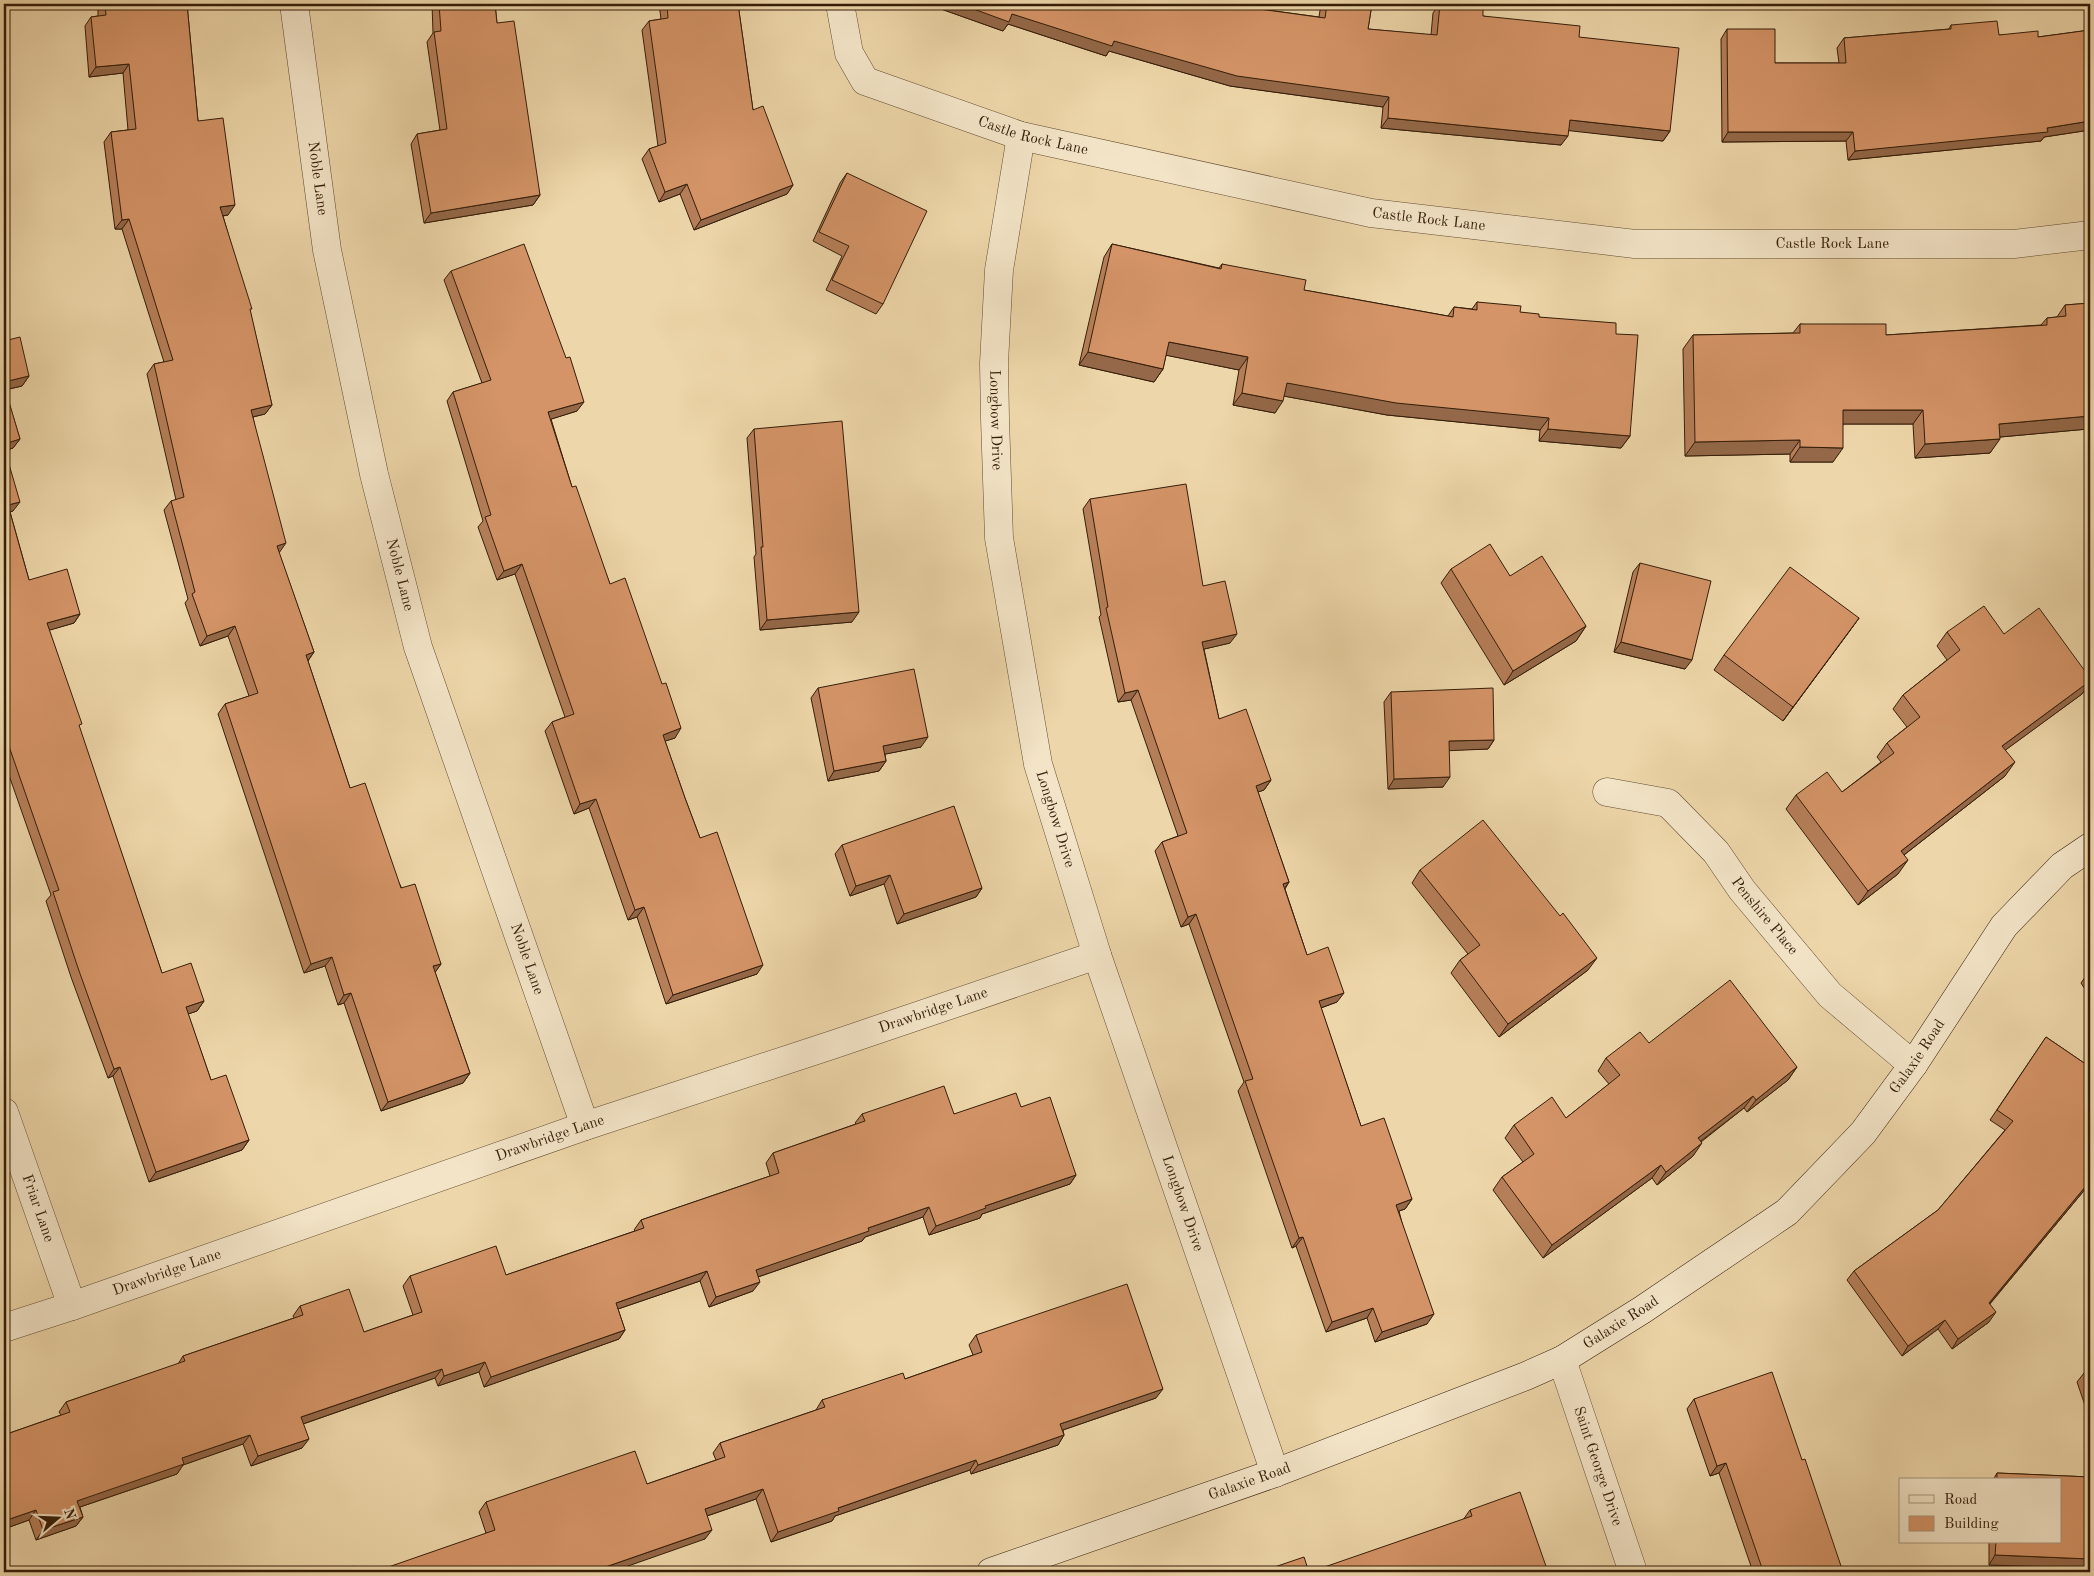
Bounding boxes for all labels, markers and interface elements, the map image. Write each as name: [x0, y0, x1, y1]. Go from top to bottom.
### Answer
street label: Castle Rock Lane: [976, 114, 1089, 158]
street label: Noble Lane: [305, 141, 330, 216]
street label: Castle Rock Lane: [1371, 206, 1486, 234]
street label: Castle Rock Lane: [1775, 237, 1889, 252]
street label: Longbow Drive: [987, 370, 1004, 471]
street label: Noble Lane: [383, 537, 416, 613]
street label: Longbow Drive: [1033, 769, 1077, 869]
street label: Penshire Place: [1728, 875, 1801, 958]
street label: Noble Lane: [507, 921, 546, 997]
street label: Drawbridge Lane: [877, 985, 990, 1036]
street label: Galaxie Road: [1887, 1017, 1948, 1097]
street label: Drawbridge Lane: [494, 1113, 606, 1164]
street label: Longbow Drive: [1159, 1154, 1206, 1254]
street label: Friar Lane: [19, 1172, 57, 1244]
street label: Drawbridge Lane: [111, 1247, 223, 1299]
street label: Galaxie Road: [1581, 1293, 1662, 1352]
street label: Saint George Drive: [1571, 1405, 1625, 1528]
street label: Galaxie Road: [1207, 1460, 1293, 1503]
legend: [1899, 1478, 2062, 1544]
text: Road: [1944, 1493, 1978, 1508]
north arrow: [32, 1494, 82, 1544]
text: N: [61, 1507, 78, 1522]
text: Building: [1944, 1517, 1999, 1532]

